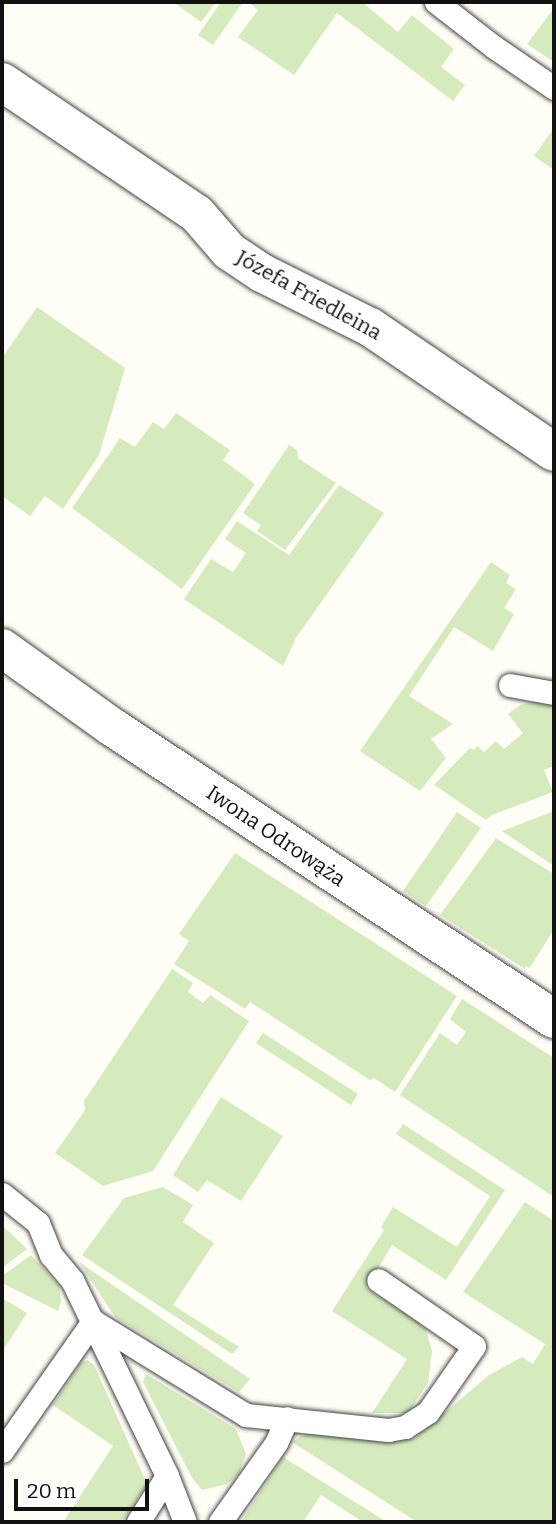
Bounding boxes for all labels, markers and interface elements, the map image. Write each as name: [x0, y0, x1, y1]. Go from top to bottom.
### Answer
street label: Józefa Friedleina: [232, 245, 386, 345]
street label: Iwona Odrowąża: [202, 780, 350, 892]
scale bar: [18, 1464, 152, 1508]
text: 20 m: [27, 1478, 76, 1504]

